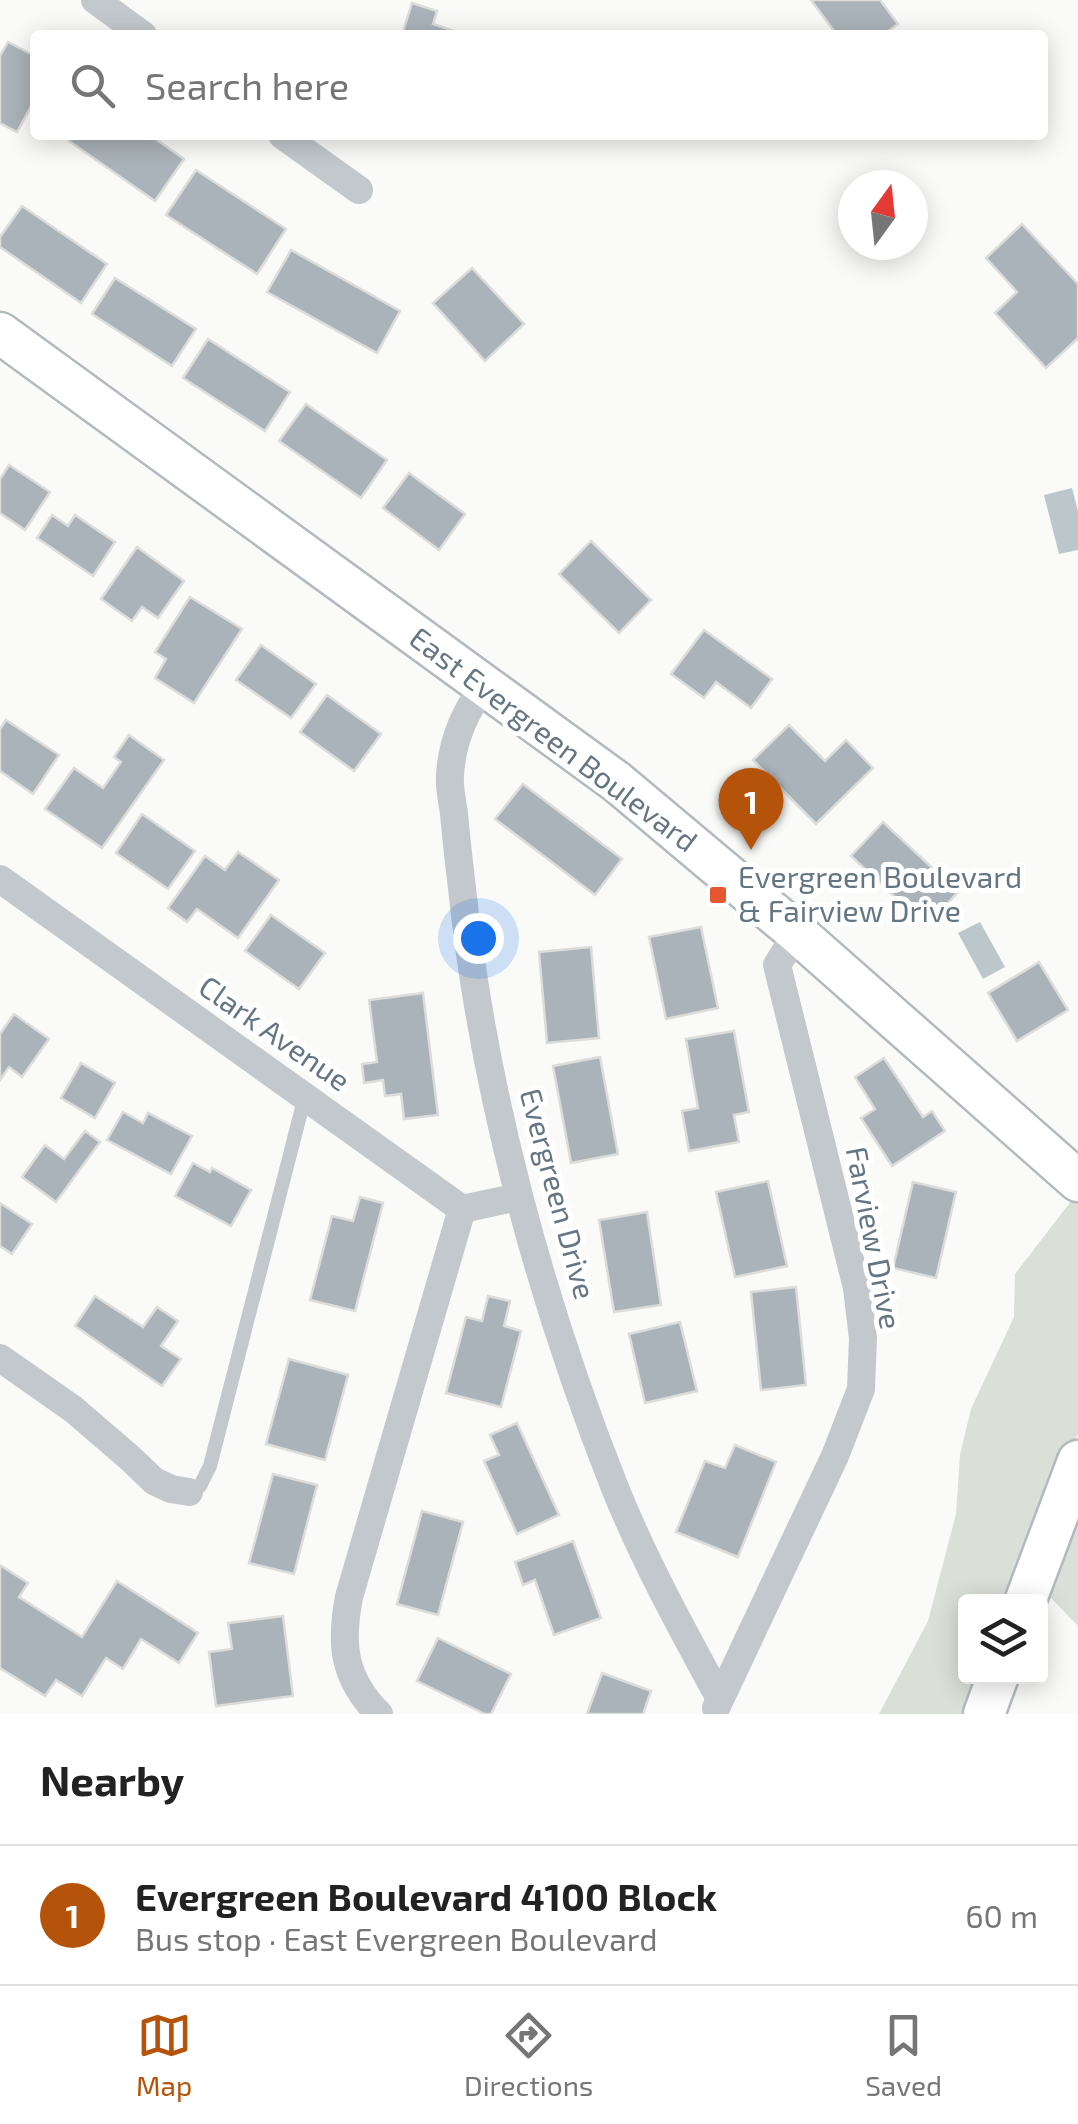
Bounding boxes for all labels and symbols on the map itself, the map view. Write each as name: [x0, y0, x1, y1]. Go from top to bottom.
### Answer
north arrow: [838, 170, 928, 260]
street label: East Evergreen Boulevard: [403, 618, 705, 858]
pin: 1: [718, 768, 784, 850]
place label: Evergreen Boulevard & Fairview Drive: [738, 858, 1022, 928]
marker: Evergreen Boulevard & Fairview Drive: [707, 884, 729, 906]
your location: [453, 913, 504, 964]
street label: Clark Avenue: [193, 967, 358, 1098]
street label: Evergreen Drive: [514, 1084, 604, 1303]
street label: Farview Drive: [840, 1143, 910, 1332]

